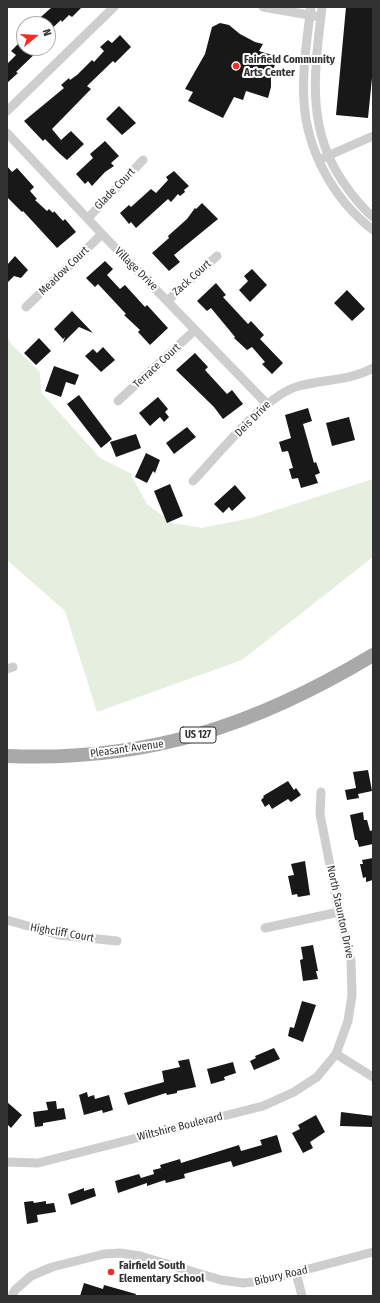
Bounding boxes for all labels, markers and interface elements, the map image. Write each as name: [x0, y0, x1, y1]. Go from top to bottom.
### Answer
north arrow: [16, 16, 56, 56]
text: N: [40, 27, 54, 38]
place label: Fairfield Community Arts Center: [244, 53, 335, 79]
marker: Fairfield Community Arts Center: [231, 61, 241, 71]
street label: Glade Court: [92, 165, 138, 213]
street label: Meadow Court: [36, 244, 92, 298]
street label: Village Drive: [112, 245, 160, 293]
street label: Zack Court: [170, 257, 214, 299]
street label: Terrace Court: [131, 341, 183, 391]
street label: Deis Drive: [232, 398, 274, 440]
road number: US 127: [180, 727, 216, 743]
street label: Pleasant Avenue: [89, 737, 165, 761]
street label: North Staunton Drive: [324, 864, 356, 960]
street label: Highcliff Court: [29, 921, 95, 945]
street label: Wiltshire Boulevard: [136, 1110, 224, 1144]
place label: Fairfield South Elementary School: [119, 1259, 204, 1285]
street label: Bibury Road: [253, 1263, 309, 1289]
marker: Fairfield South Elementary School: [106, 1267, 116, 1277]

